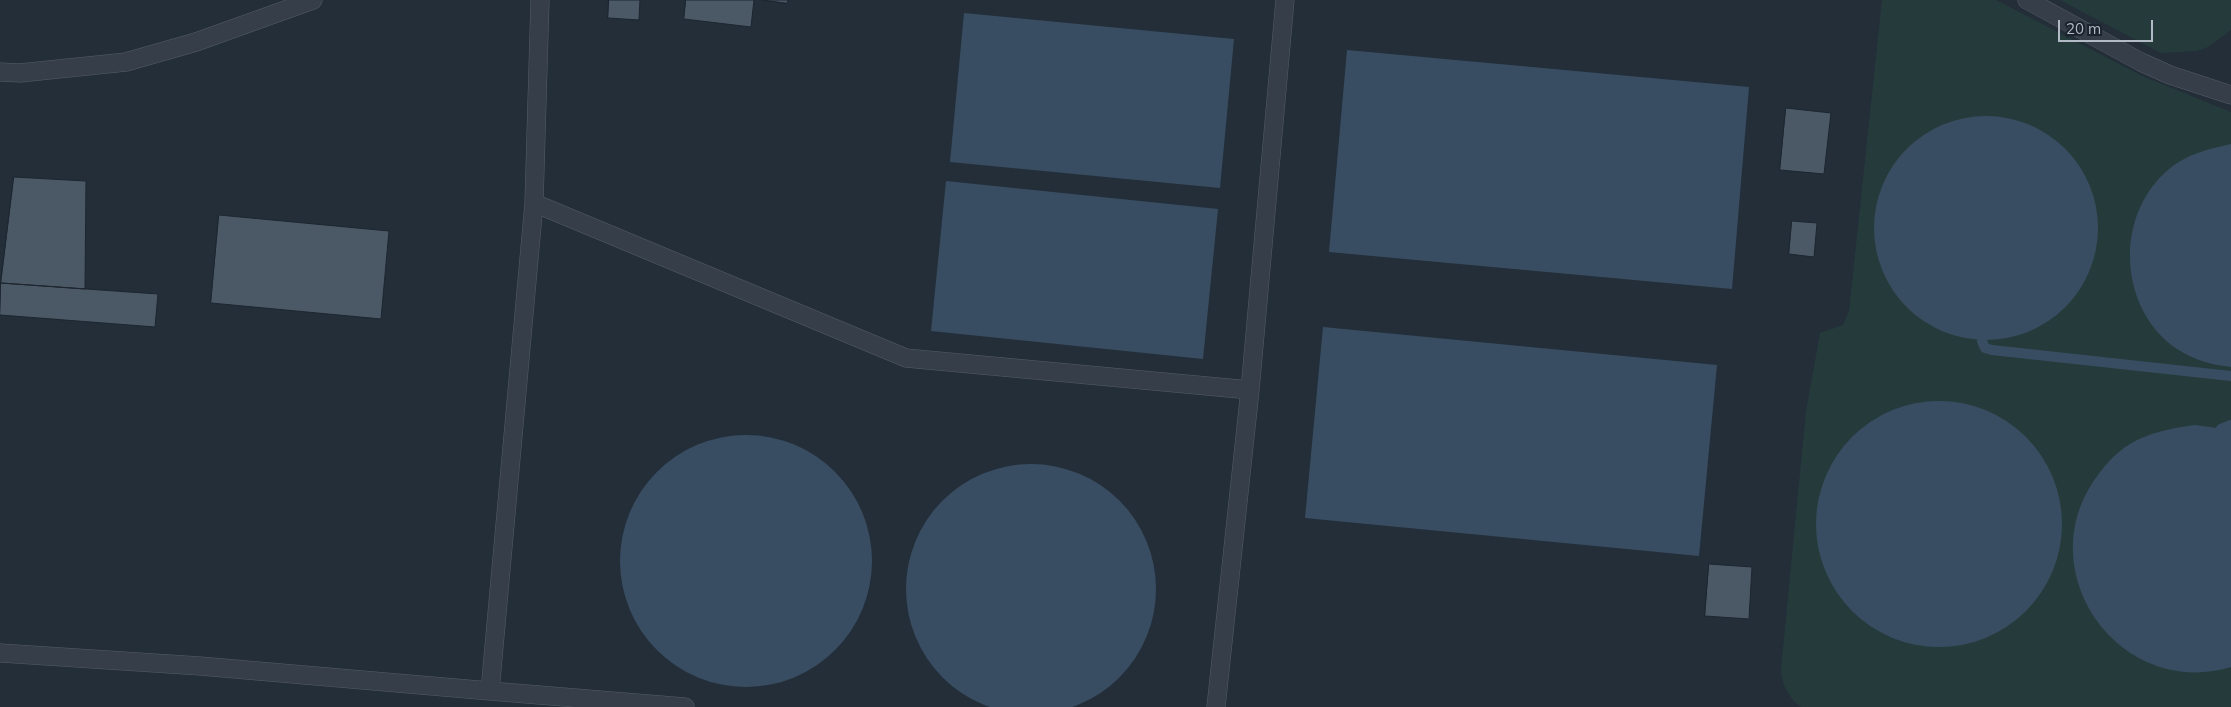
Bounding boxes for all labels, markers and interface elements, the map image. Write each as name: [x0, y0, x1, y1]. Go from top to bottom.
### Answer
scale bar: [2061, 10, 2156, 42]
text: 20 m: [2066, 19, 2101, 38]

